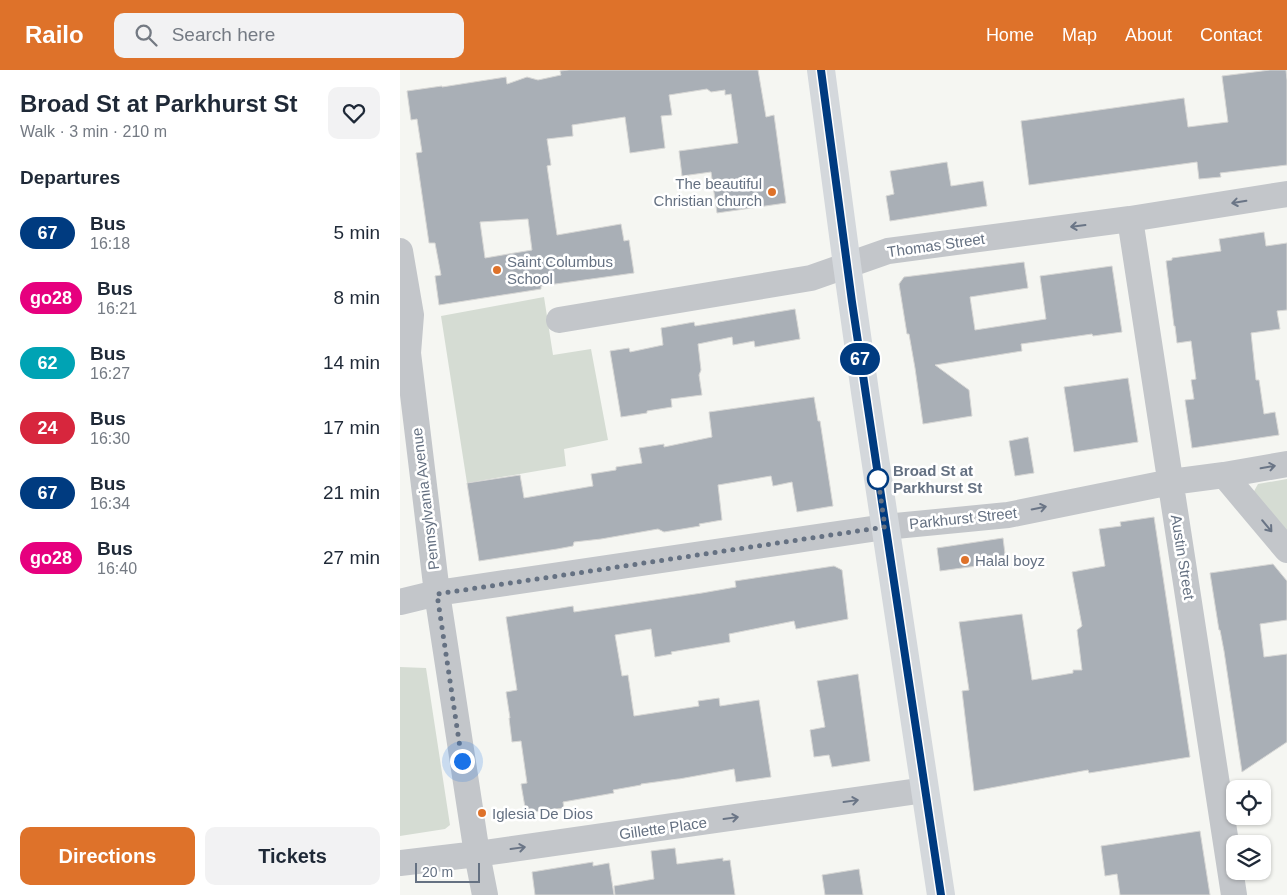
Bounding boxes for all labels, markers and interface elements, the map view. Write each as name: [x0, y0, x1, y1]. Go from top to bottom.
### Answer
search box: [114, 13, 464, 58]
text: Railo: [25, 21, 84, 48]
icon: search: [132, 21, 160, 49]
text: Search here: [172, 24, 275, 45]
text: Home: [986, 25, 1034, 45]
text: Map: [1062, 25, 1097, 45]
text: About: [1125, 25, 1172, 45]
text: Contact: [1200, 25, 1262, 45]
button: heart: [328, 87, 380, 139]
text: Broad St at Parkhurst St: [20, 90, 297, 117]
text: Walk · 3 min · 210 m: [20, 123, 167, 140]
text: Departures: [20, 167, 120, 188]
place label: The beautiful Christian church: [654, 175, 762, 209]
marker: The beautiful Christian church: [766, 186, 778, 198]
one-way arrow: [1231, 197, 1247, 207]
text: Bus: [90, 213, 126, 234]
one-way arrow: [1071, 221, 1087, 231]
text: 5 min: [334, 222, 380, 243]
text: 67: [37, 223, 58, 243]
street label: Thomas Street: [886, 230, 987, 260]
text: 16:18: [90, 235, 130, 252]
place label: Saint Columbus School: [507, 253, 613, 287]
marker: Saint Columbus School: [491, 264, 503, 276]
text: Bus: [97, 278, 133, 299]
text: 8 min: [334, 287, 380, 308]
text: go28: [30, 288, 72, 308]
text: 16:21: [97, 300, 137, 317]
text: Bus: [90, 343, 126, 364]
line badge: 67: [838, 343, 882, 375]
text: 67: [850, 349, 870, 369]
text: 14 min: [323, 352, 380, 373]
text: 62: [37, 353, 58, 373]
text: 16:27: [90, 365, 130, 382]
text: Bus: [90, 408, 126, 429]
text: 17 min: [323, 417, 380, 438]
text: 24: [37, 418, 58, 438]
street label: Pennsylvania Avenue: [408, 427, 442, 571]
text: 16:30: [90, 430, 130, 447]
place label: Broad St at Parkhurst St: [893, 462, 982, 496]
one-way arrow: [1260, 462, 1276, 472]
marker: Broad St at Parkhurst St: [867, 468, 889, 490]
text: Bus: [90, 473, 126, 494]
text: 21 min: [323, 482, 380, 503]
text: 67: [37, 483, 58, 503]
text: 16:34: [90, 495, 130, 512]
one-way arrow: [1031, 503, 1047, 513]
street label: Parkhurst Street: [908, 504, 1019, 532]
street label: Austin Street: [1168, 513, 1198, 602]
one-way arrow: [1261, 519, 1272, 532]
text: Bus: [97, 538, 133, 559]
text: 27 min: [323, 547, 380, 568]
text: go28: [30, 548, 72, 568]
place label: Halal boyz: [975, 552, 1045, 569]
marker: Halal boyz: [959, 554, 971, 566]
text: 16:40: [97, 560, 137, 577]
your location: [450, 749, 475, 774]
map controls: [1226, 780, 1271, 880]
button: locate: [1226, 780, 1271, 825]
one-way arrow: [842, 795, 858, 805]
place label: Iglesia De Dios: [492, 805, 593, 822]
marker: Iglesia De Dios: [476, 807, 488, 819]
street label: Gillette Place: [618, 813, 708, 843]
one-way arrow: [722, 813, 738, 823]
button: Directions: [20, 827, 195, 885]
button: Tickets: [205, 827, 380, 885]
button: layers: [1226, 835, 1271, 880]
one-way arrow: [510, 843, 526, 853]
scale bar: [415, 860, 480, 883]
text: 20 m: [422, 864, 453, 880]

